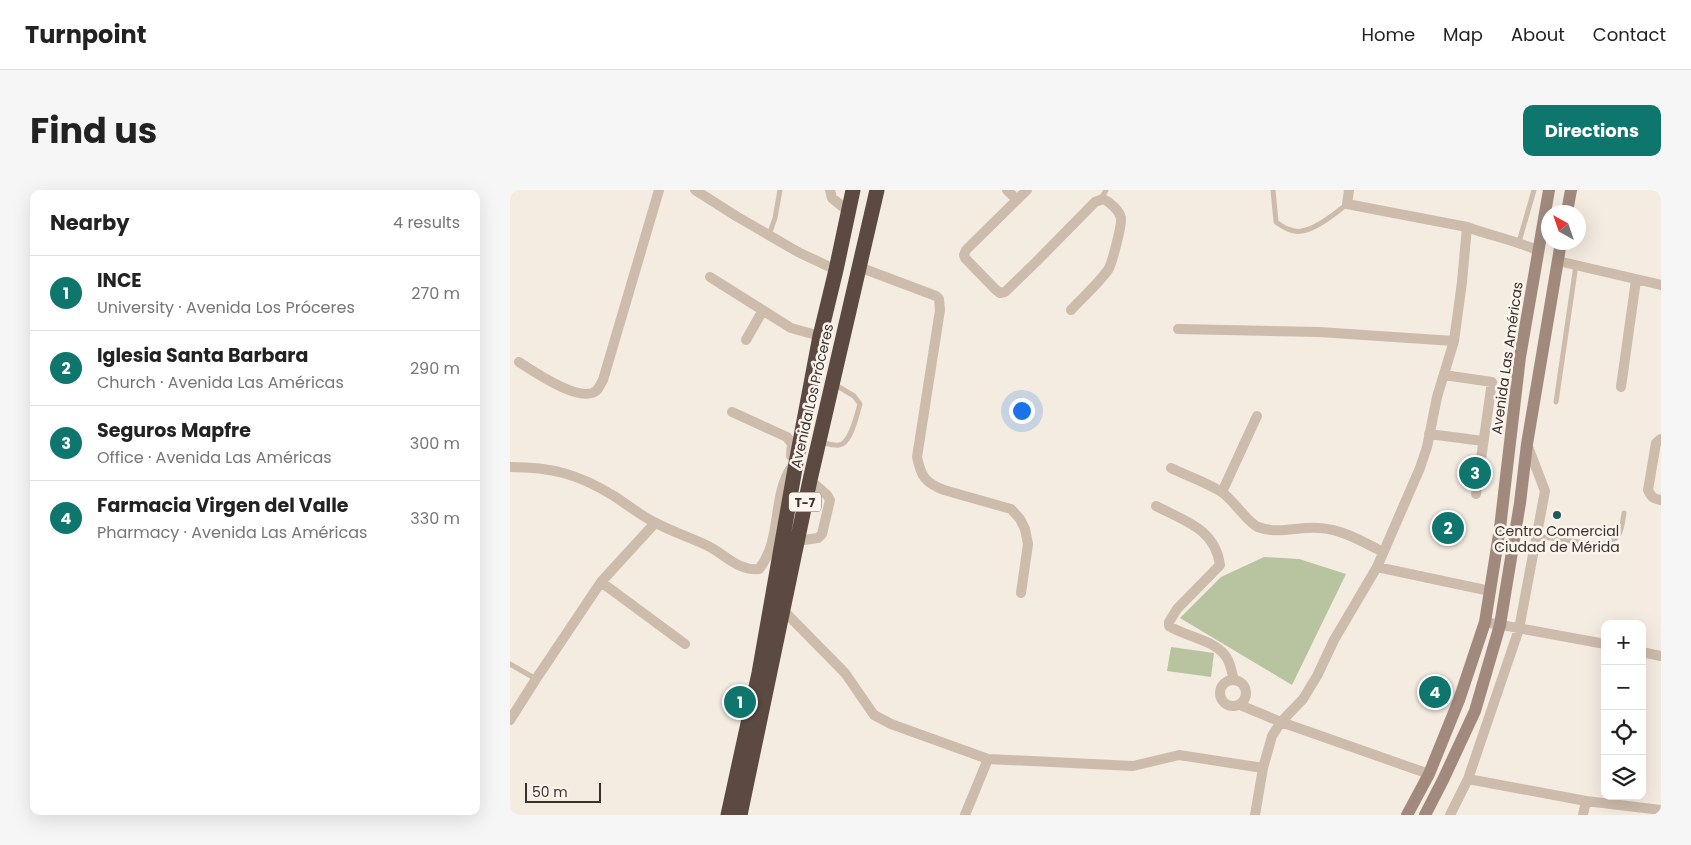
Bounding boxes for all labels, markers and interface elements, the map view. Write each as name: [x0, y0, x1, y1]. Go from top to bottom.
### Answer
text: Turnpoint: [25, 18, 146, 51]
text: Home: [1361, 22, 1415, 47]
text: Map: [1443, 22, 1483, 47]
text: About: [1511, 22, 1565, 47]
text: Contact: [1593, 22, 1666, 47]
button: Directions: [1523, 105, 1661, 156]
text: Find us: [30, 106, 157, 155]
north arrow: [1541, 205, 1586, 250]
text: Nearby: [50, 208, 130, 237]
text: 4 results: [393, 211, 460, 234]
text: INCE: [97, 267, 142, 294]
street label: Avenida Las Américas: [1486, 280, 1528, 436]
text: 1: [63, 282, 69, 305]
text: 270 m: [411, 282, 460, 305]
text: University · Avenida Los Próceres: [97, 296, 355, 319]
street label: Avenida Los Próceres: [786, 322, 838, 470]
text: Iglesia Santa Barbara: [97, 342, 308, 369]
text: 2: [61, 357, 71, 380]
text: 290 m: [410, 357, 460, 380]
text: Church · Avenida Las Américas: [97, 371, 344, 394]
your location: [1009, 398, 1035, 424]
text: Seguros Mapfre: [97, 417, 251, 444]
text: 3: [61, 432, 71, 455]
text: 300 m: [410, 432, 460, 455]
text: Office · Avenida Las Américas: [97, 446, 332, 469]
pin: 3: [1459, 454, 1491, 492]
text: Farmacia Virgen del Valle: [97, 492, 348, 519]
road number: T-7: [789, 492, 821, 512]
text: 4: [61, 507, 71, 530]
text: 330 m: [410, 507, 460, 530]
pin: 2: [1432, 509, 1464, 547]
marker: Centro Comercial Ciudad de Mérida: [1551, 509, 1563, 521]
text: Pharmacy · Avenida Las Américas: [97, 521, 367, 544]
place label: Centro Comercial Ciudad de Mérida: [1494, 521, 1620, 557]
map controls: [1601, 620, 1646, 800]
button: +: [1601, 620, 1646, 665]
button: −: [1601, 665, 1646, 710]
pin: 4: [1419, 673, 1451, 711]
pin: 1: [724, 683, 756, 721]
button: locate: [1601, 710, 1646, 755]
button: layers: [1601, 755, 1646, 800]
scale bar: [525, 780, 601, 803]
text: 50 m: [532, 782, 568, 802]

